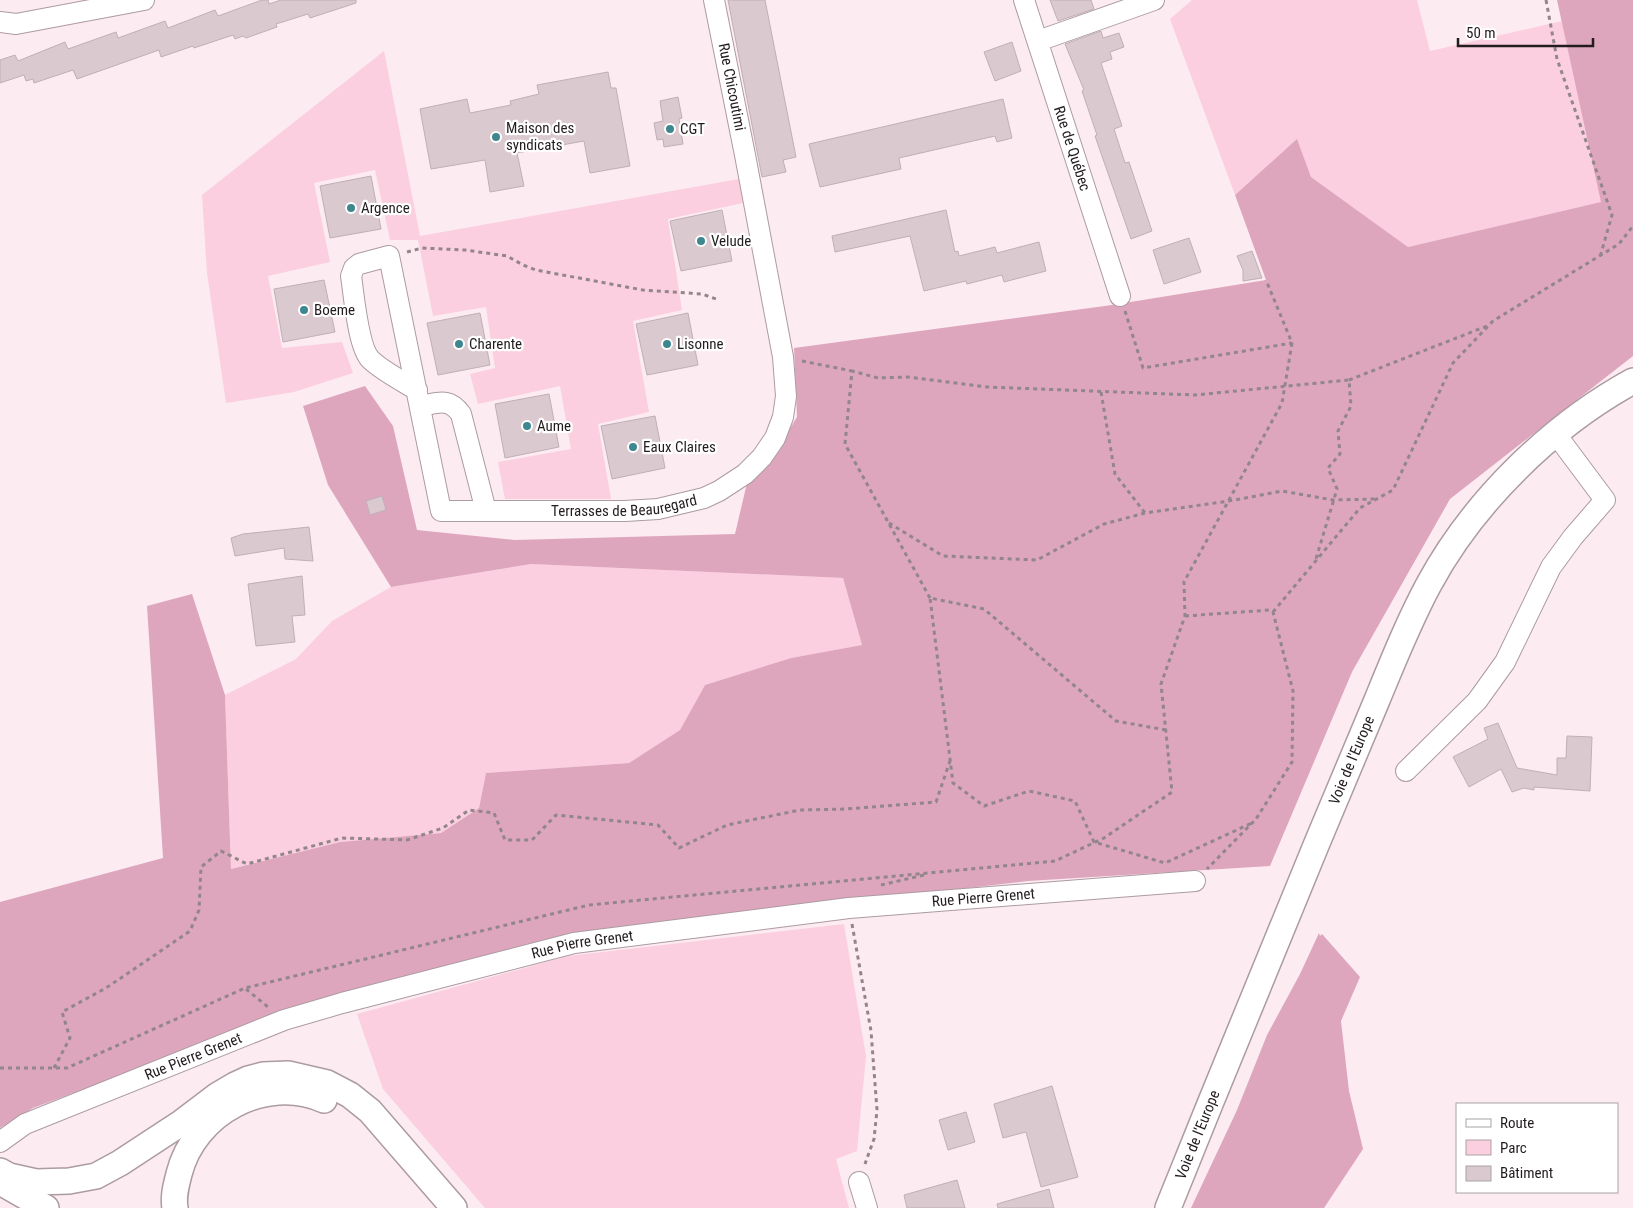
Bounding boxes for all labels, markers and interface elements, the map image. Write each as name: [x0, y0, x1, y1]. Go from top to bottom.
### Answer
scale bar: [1458, 15, 1593, 47]
text: 50 m: [1466, 24, 1496, 42]
street label: Rue Chicoutimi: [715, 42, 749, 132]
street label: Rue de Québec: [1050, 104, 1094, 193]
place label: Maison des syndicats: [506, 119, 575, 154]
place label: CGT: [680, 120, 705, 138]
marker: CGT: [664, 123, 676, 135]
marker: Maison des syndicats: [490, 131, 502, 143]
place label: Argence: [361, 199, 410, 217]
marker: Argence: [345, 202, 357, 214]
place label: Velude: [711, 232, 751, 250]
marker: Velude: [695, 235, 707, 247]
place label: Boeme: [314, 301, 355, 319]
marker: Boeme: [298, 304, 310, 316]
place label: Charente: [469, 335, 522, 353]
place label: Lisonne: [677, 335, 724, 353]
marker: Charente: [453, 338, 465, 350]
marker: Lisonne: [661, 338, 673, 350]
place label: Aume: [537, 417, 571, 435]
marker: Aume: [521, 420, 533, 432]
place label: Eaux Claires: [643, 438, 716, 456]
marker: Eaux Claires: [627, 441, 639, 453]
street label: Terrasses de Beauregard: [551, 491, 699, 520]
street label: Voie de l'Europe: [1325, 713, 1378, 807]
street label: Rue Pierre Grenet: [931, 885, 1036, 910]
street label: Rue Pierre Grenet: [530, 927, 634, 963]
street label: Rue Pierre Grenet: [142, 1029, 244, 1084]
street label: Voie de l'Europe: [1171, 1088, 1224, 1182]
legend: [1456, 1103, 1618, 1193]
text: Route: [1500, 1114, 1534, 1132]
text: Parc: [1500, 1139, 1527, 1157]
text: Bâtiment: [1500, 1164, 1553, 1182]

